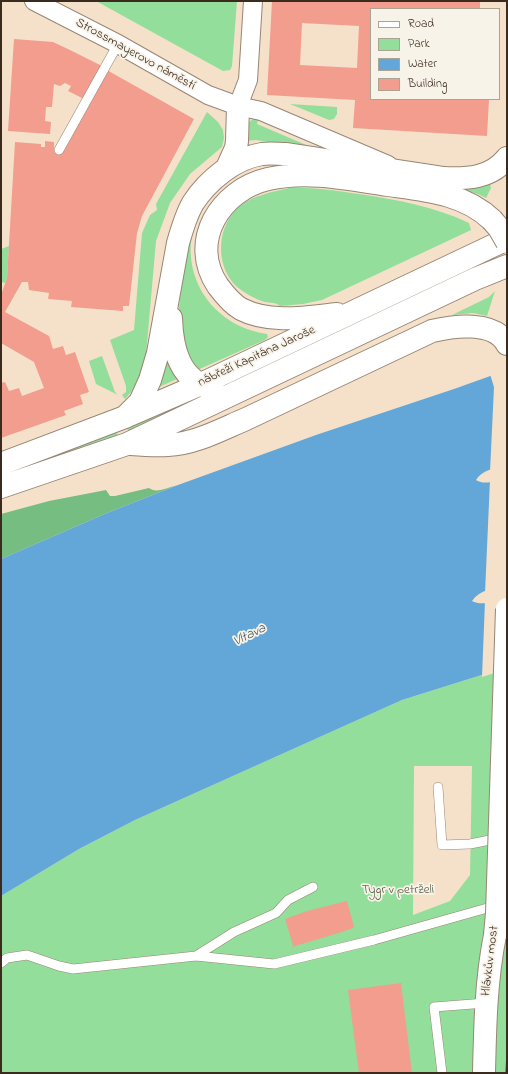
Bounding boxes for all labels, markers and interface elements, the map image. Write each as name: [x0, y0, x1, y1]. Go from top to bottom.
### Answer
legend: [370, 8, 500, 100]
street label: Strossmayerovo náměstí: [72, 15, 198, 95]
text: Road: [408, 15, 434, 33]
text: Park: [408, 35, 430, 53]
text: Water: [408, 55, 437, 73]
text: Building: [408, 75, 447, 93]
street label: nábřeží Kapitána Jaroše: [196, 323, 318, 391]
water label: Vltava: [231, 621, 269, 651]
park label: Tygr v petrželi: [362, 883, 434, 899]
street label: Hlávkův most: [479, 925, 503, 997]

